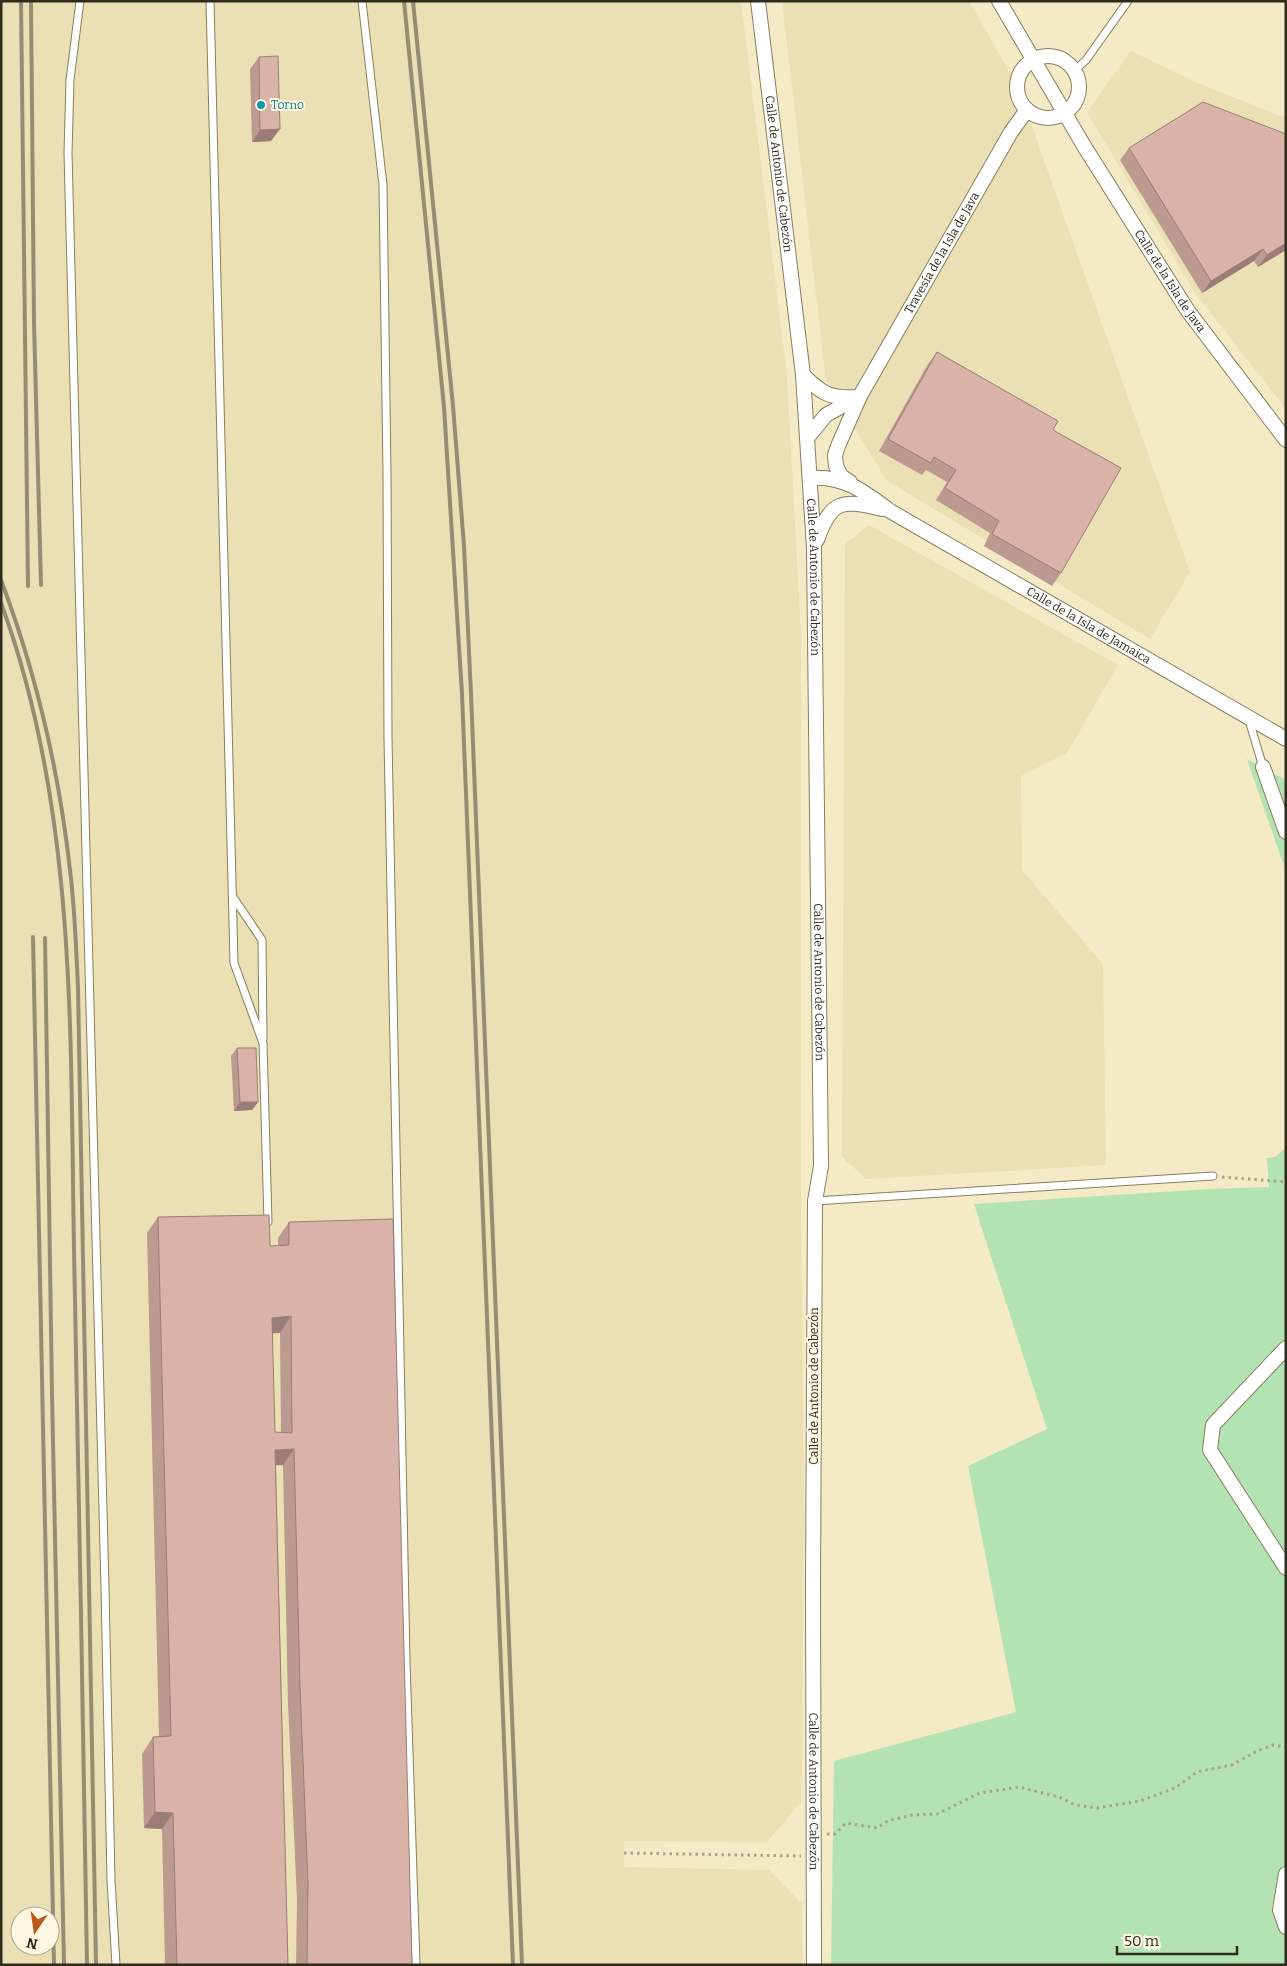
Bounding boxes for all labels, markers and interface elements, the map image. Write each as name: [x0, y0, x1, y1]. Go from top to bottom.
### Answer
street label: Calle de Antonio de Cabezón: [762, 95, 795, 253]
place label: Torno: [271, 98, 304, 112]
marker: Torno: [255, 99, 267, 111]
street label: Travesía de la Isla de Java: [902, 189, 982, 316]
street label: Calle de la Isla de Java: [1132, 227, 1209, 335]
street label: Calle de Antonio de Cabezón: [804, 498, 822, 656]
street label: Calle de la Isla de Jamaica: [1024, 584, 1153, 667]
street label: Calle de Antonio de Cabezón: [811, 903, 827, 1061]
street label: Calle de Antonio de Cabezón: [807, 1307, 821, 1465]
street label: Calle de Antonio de Cabezón: [806, 1713, 821, 1871]
north arrow: [10, 1906, 60, 1956]
scale bar: [1117, 1924, 1237, 1956]
text: 50 m: [1124, 1932, 1160, 1950]
text: N: [25, 1934, 39, 1953]

